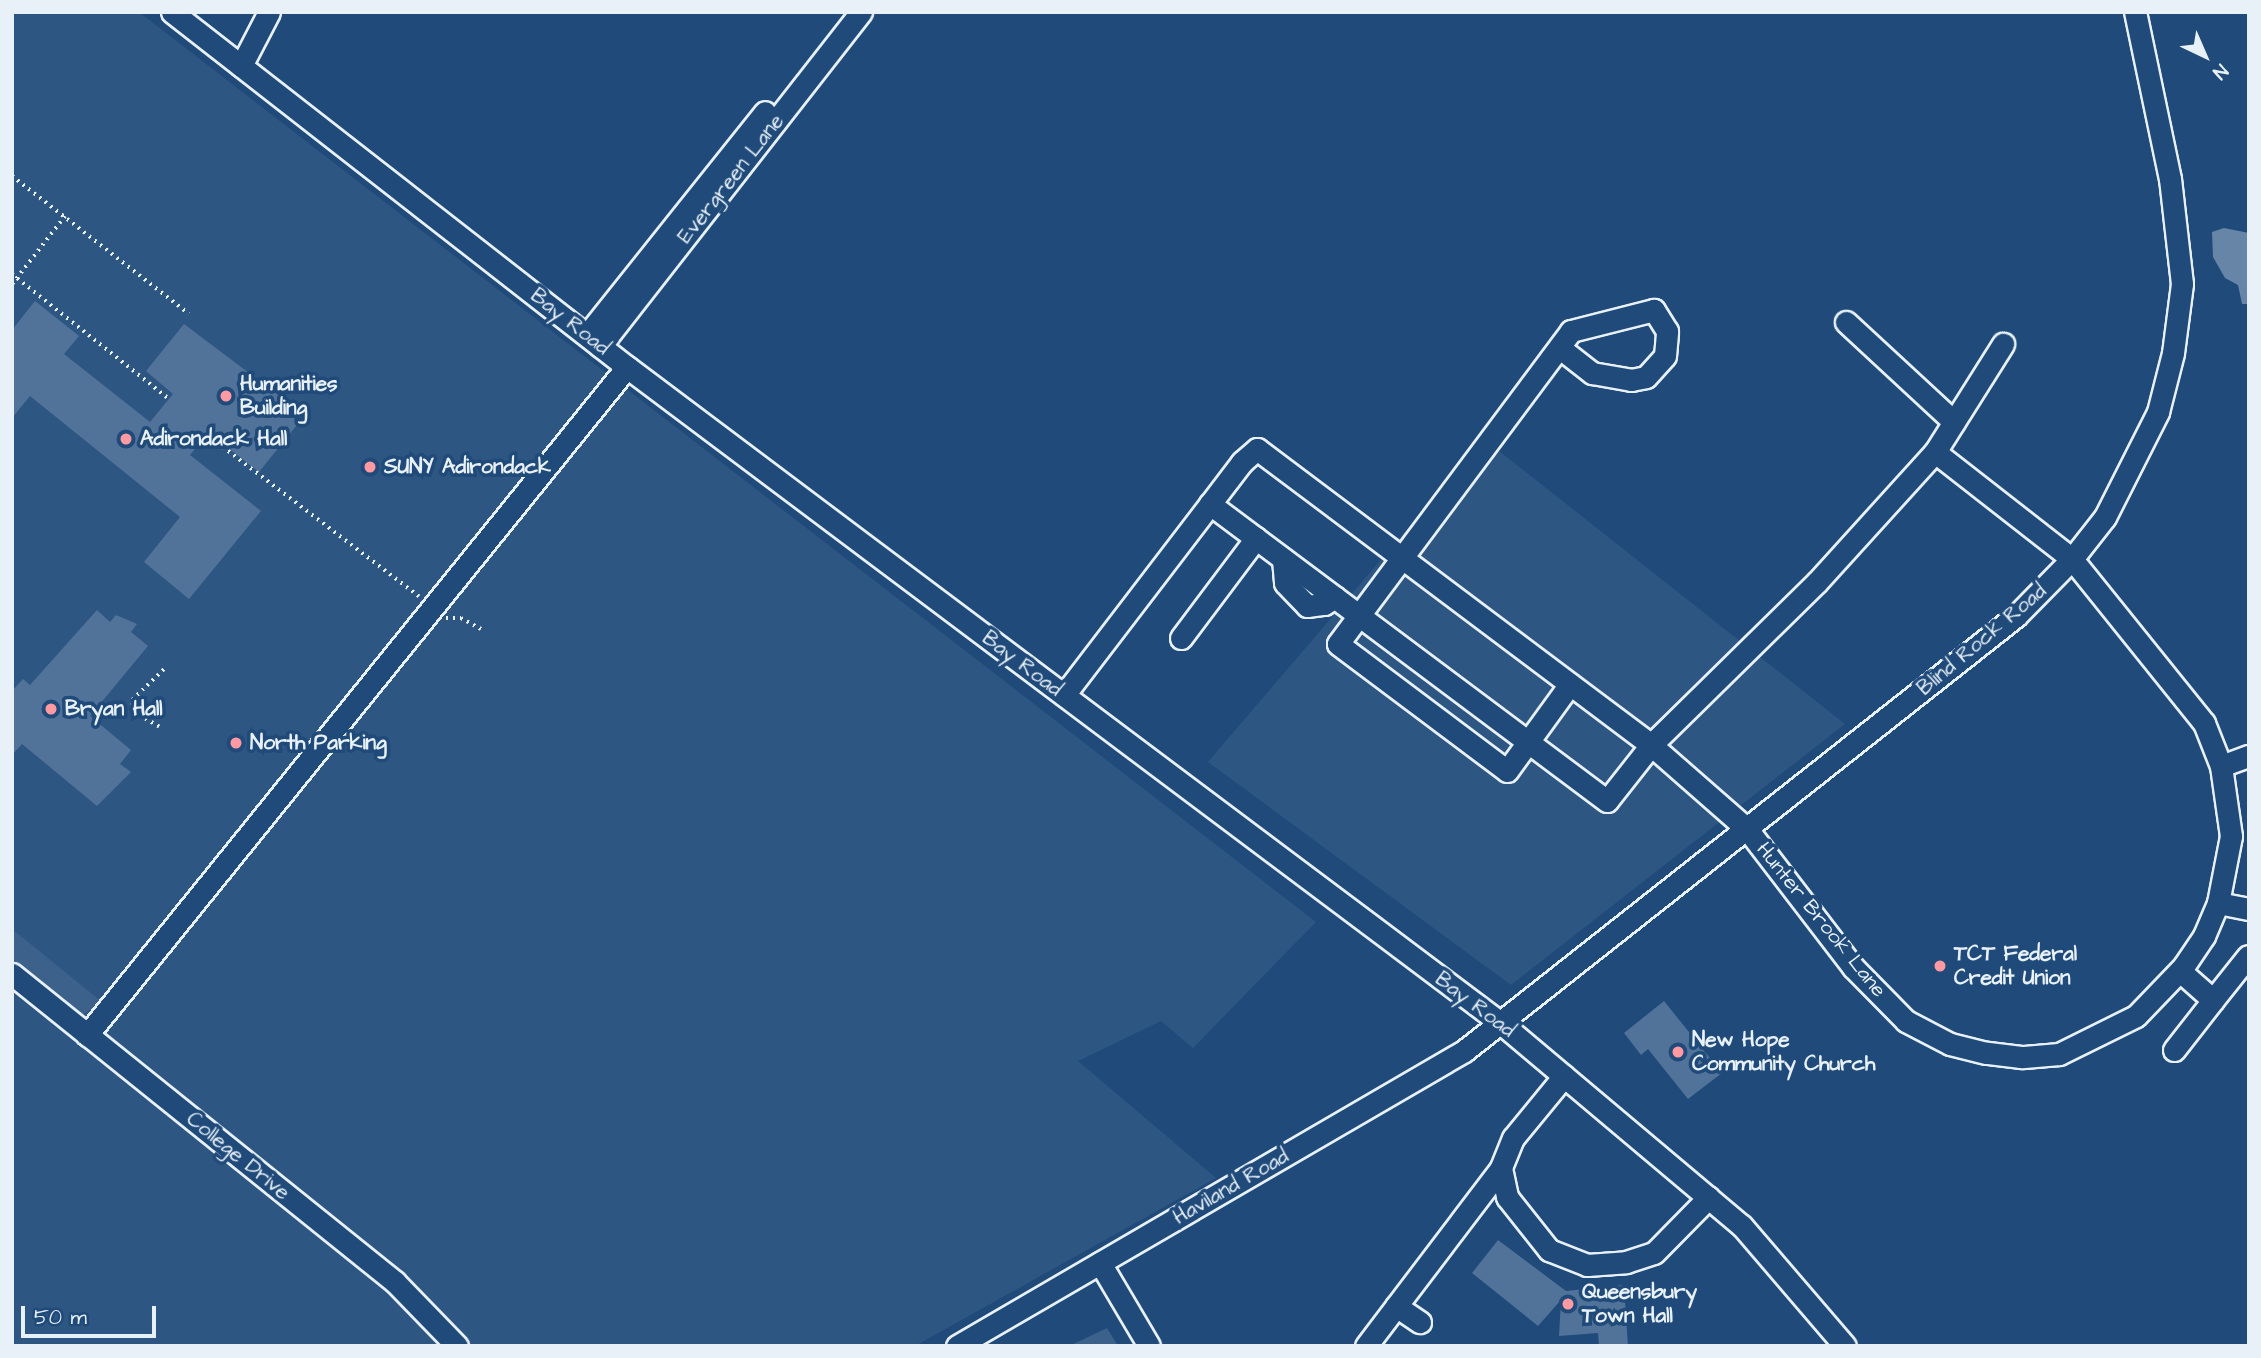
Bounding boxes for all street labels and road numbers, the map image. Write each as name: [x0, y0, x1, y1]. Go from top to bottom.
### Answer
street label: Evergreen Lane: [673, 109, 789, 249]
street label: Bay Road: [525, 283, 615, 361]
street label: Blind Rock Road: [1912, 579, 2052, 701]
street label: Bay Road: [977, 626, 1067, 702]
street label: Hunter Brook Lane: [1751, 837, 1891, 1003]
street label: Bay Road: [1430, 967, 1520, 1043]
street label: College Drive: [181, 1107, 295, 1205]
street label: Haviland Road: [1169, 1144, 1293, 1230]

